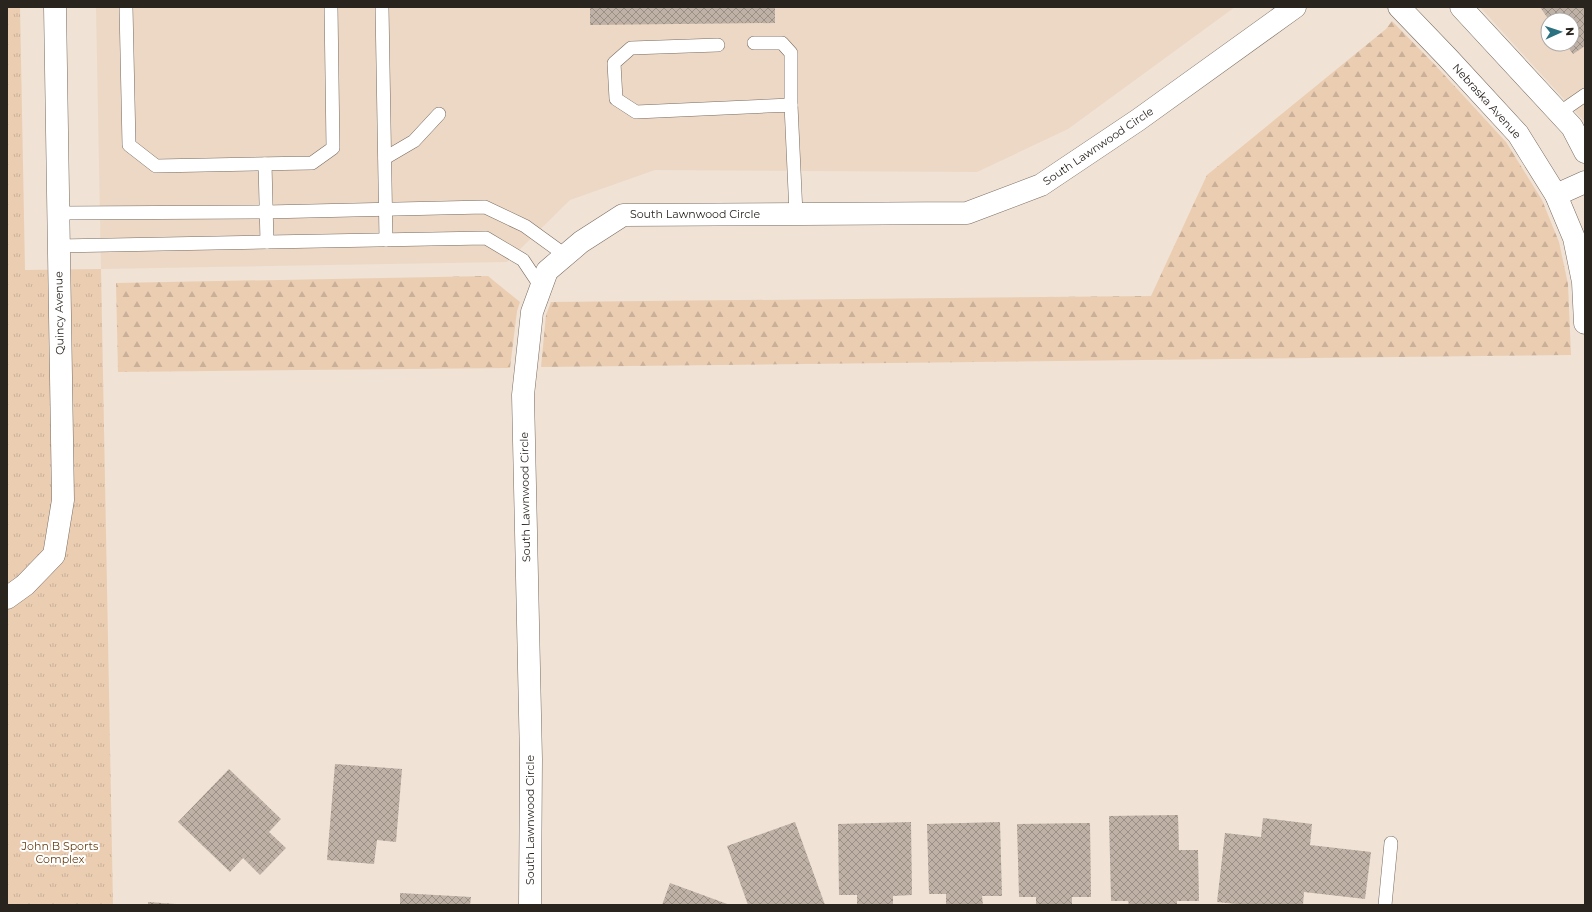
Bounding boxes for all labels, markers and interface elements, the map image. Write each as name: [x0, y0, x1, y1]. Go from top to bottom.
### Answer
north arrow: [1540, 12, 1580, 52]
text: N: [1563, 27, 1577, 36]
street label: Nebraska Avenue: [1450, 61, 1525, 142]
street label: South Lawnwood Circle: [1040, 104, 1156, 188]
street label: South Lawnwood Circle: [630, 207, 760, 221]
street label: Quincy Avenue: [51, 271, 67, 355]
street label: South Lawnwood Circle: [517, 432, 533, 562]
street label: South Lawnwood Circle: [523, 755, 537, 885]
park label: John B Sports Complex: [21, 839, 99, 866]

